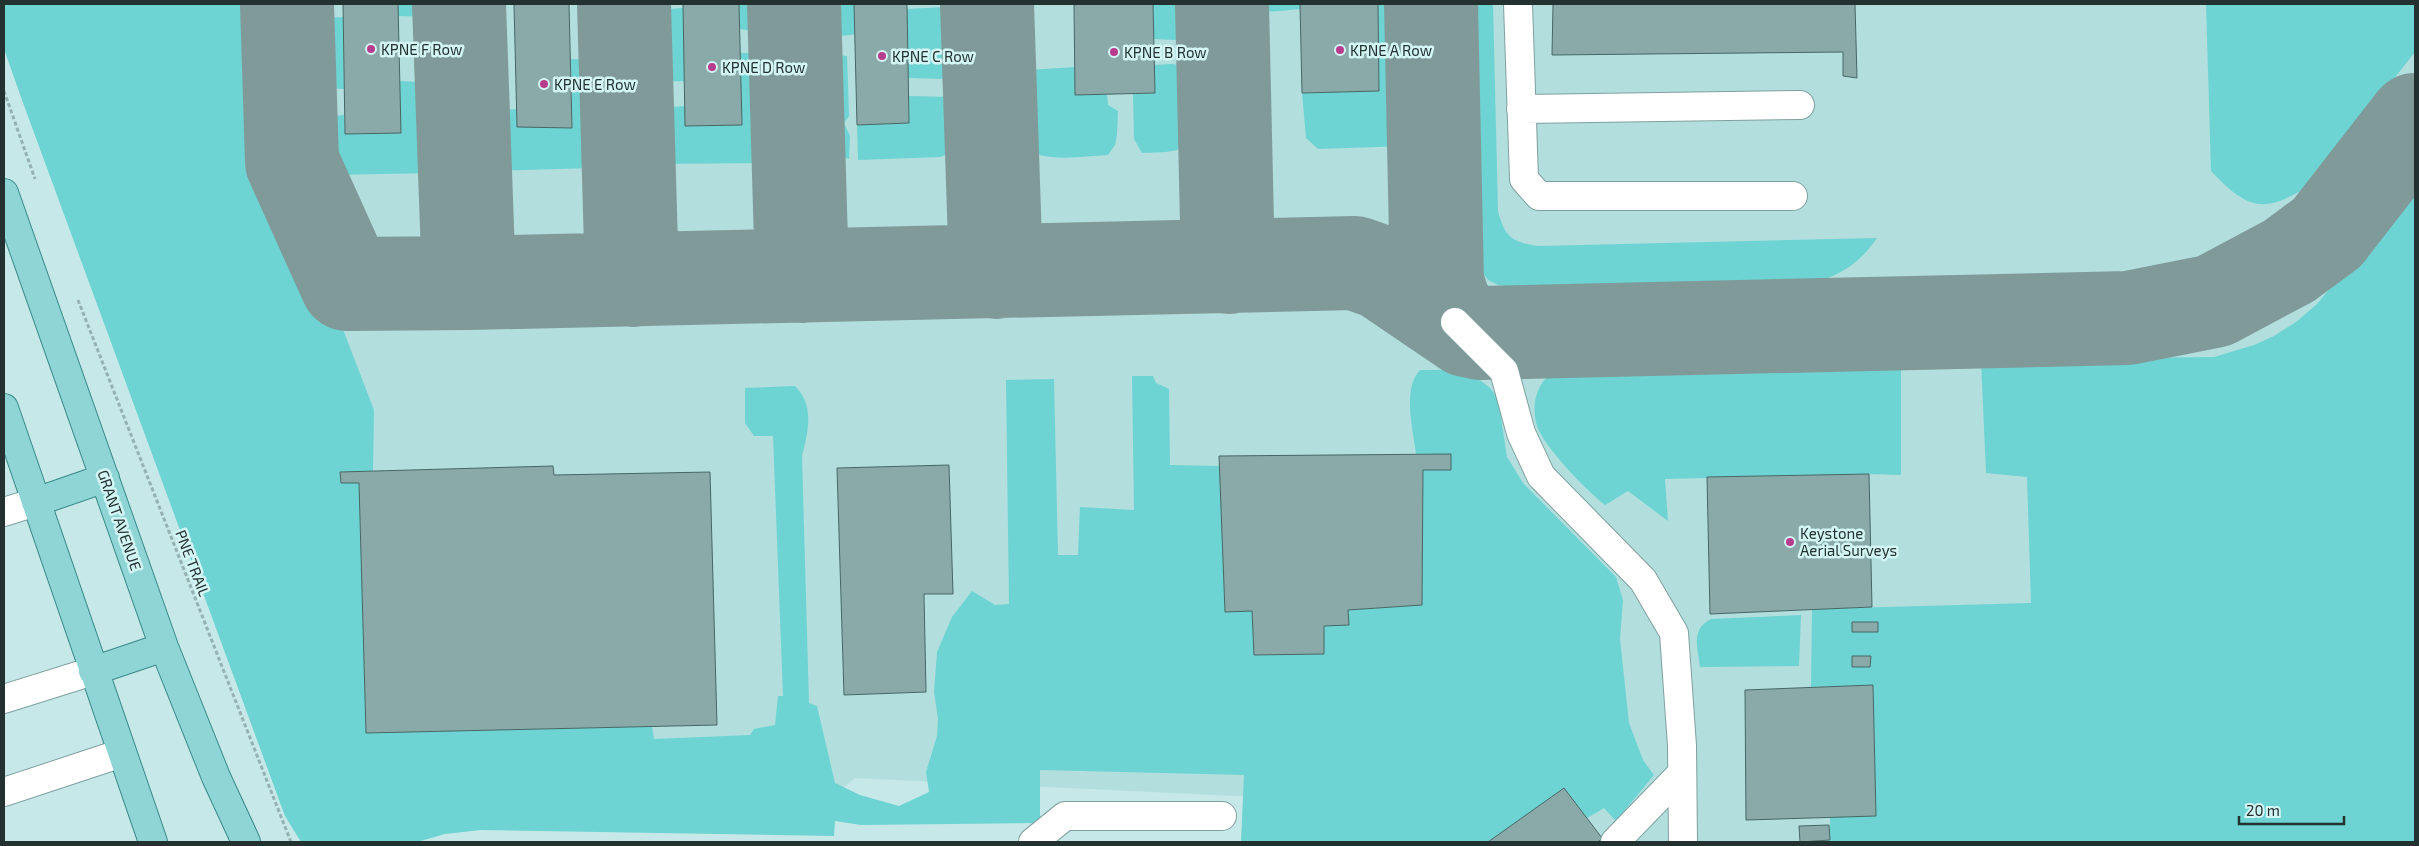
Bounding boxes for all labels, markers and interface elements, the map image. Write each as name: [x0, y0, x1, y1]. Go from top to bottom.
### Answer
place label: KPNE F Row: [381, 40, 462, 58]
place label: KPNE A Row: [1350, 41, 1432, 59]
marker: KPNE F Row: [365, 43, 377, 55]
place label: KPNE B Row: [1124, 43, 1207, 61]
marker: KPNE A Row: [1334, 44, 1346, 56]
marker: KPNE B Row: [1108, 46, 1120, 58]
place label: KPNE C Row: [892, 47, 974, 65]
marker: KPNE C Row: [876, 50, 888, 62]
place label: KPNE D Row: [722, 58, 805, 76]
marker: KPNE D Row: [706, 61, 718, 73]
place label: KPNE E Row: [554, 75, 636, 93]
marker: KPNE E Row: [538, 78, 550, 90]
street label: GRANT AVENUE: [94, 467, 146, 573]
place label: Keystone Aerial Surveys: [1800, 524, 1897, 559]
street label: PNE TRAIL: [172, 527, 214, 599]
marker: Keystone Aerial Surveys: [1784, 536, 1796, 548]
scale bar: [2239, 794, 2344, 826]
text: 20 m: [2246, 801, 2280, 819]

